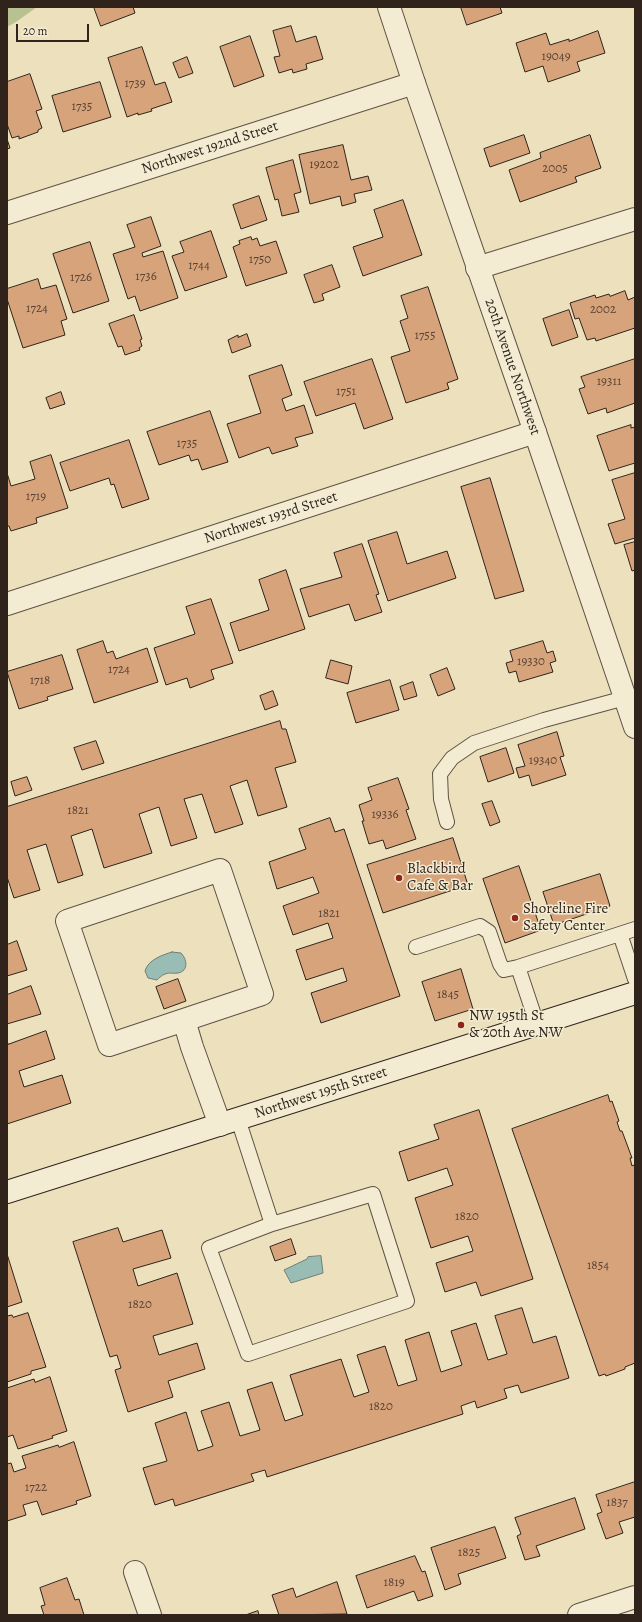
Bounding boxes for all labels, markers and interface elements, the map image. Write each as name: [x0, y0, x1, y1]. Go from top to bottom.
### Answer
scale bar: [18, 16, 91, 42]
text: 20 m: [23, 23, 47, 39]
house number: 19049: [541, 49, 571, 65]
house number: 1739: [124, 76, 146, 92]
house number: 1735: [72, 99, 92, 115]
street label: Northwest 192nd Street: [139, 117, 281, 179]
house number: 19202: [309, 157, 339, 173]
house number: 2005: [542, 161, 568, 177]
house number: 1750: [249, 252, 271, 268]
house number: 1744: [188, 258, 210, 274]
house number: 1736: [135, 269, 157, 285]
house number: 1726: [70, 270, 92, 286]
street label: 20th Avenue Northwest: [480, 296, 544, 438]
house number: 1724: [26, 301, 48, 317]
house number: 2002: [590, 302, 616, 318]
house number: 1755: [414, 328, 436, 344]
house number: 19311: [597, 374, 621, 390]
house number: 1751: [336, 384, 356, 400]
house number: 1735: [177, 436, 197, 452]
street label: Northwest 193rd Street: [202, 488, 340, 548]
house number: 1719: [26, 489, 46, 505]
house number: 19330: [517, 654, 545, 670]
house number: 1724: [108, 662, 130, 678]
house number: 1718: [30, 673, 50, 689]
house number: 19340: [529, 753, 557, 769]
house number: 1821: [67, 803, 89, 819]
house number: 19336: [371, 807, 399, 823]
place label: Blackbird Cafe & Bar: [407, 860, 473, 895]
marker: Blackbird Cafe & Bar: [394, 873, 404, 883]
place label: Shoreline Fire Safety Center: [523, 900, 608, 935]
house number: 1821: [318, 906, 340, 922]
marker: Shoreline Fire Safety Center: [510, 913, 520, 923]
house number: 1845: [437, 987, 459, 1003]
place label: NW 195th St & 20th Ave NW: [469, 1007, 563, 1042]
marker: NW 195th St & 20th Ave NW: [456, 1020, 466, 1030]
street label: Northwest 195th Street: [252, 1063, 390, 1123]
house number: 1820: [455, 1209, 479, 1225]
house number: 1854: [587, 1258, 609, 1274]
house number: 1820: [128, 1297, 152, 1313]
house number: 1820: [369, 1399, 393, 1415]
house number: 1722: [25, 1480, 47, 1496]
house number: 1837: [606, 1495, 628, 1511]
house number: 1825: [458, 1545, 480, 1561]
house number: 1819: [383, 1575, 405, 1591]

